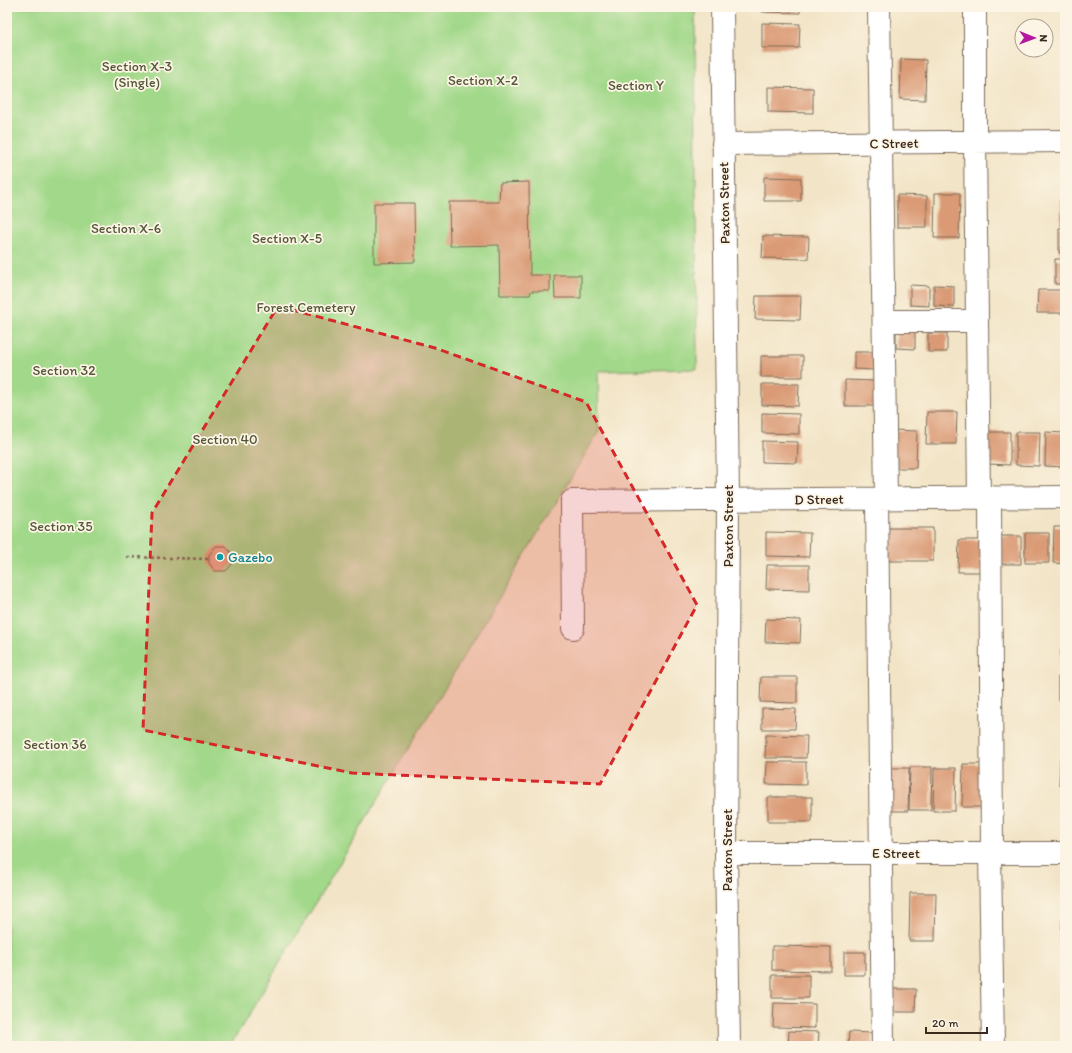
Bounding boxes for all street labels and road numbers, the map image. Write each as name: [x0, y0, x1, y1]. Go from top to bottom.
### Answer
street label: C Street: [869, 135, 919, 152]
street label: Paxton Street: [715, 162, 734, 244]
street label: Paxton Street: [720, 485, 737, 567]
street label: D Street: [794, 491, 844, 508]
street label: Paxton Street: [719, 809, 736, 891]
street label: E Street: [872, 845, 920, 862]

